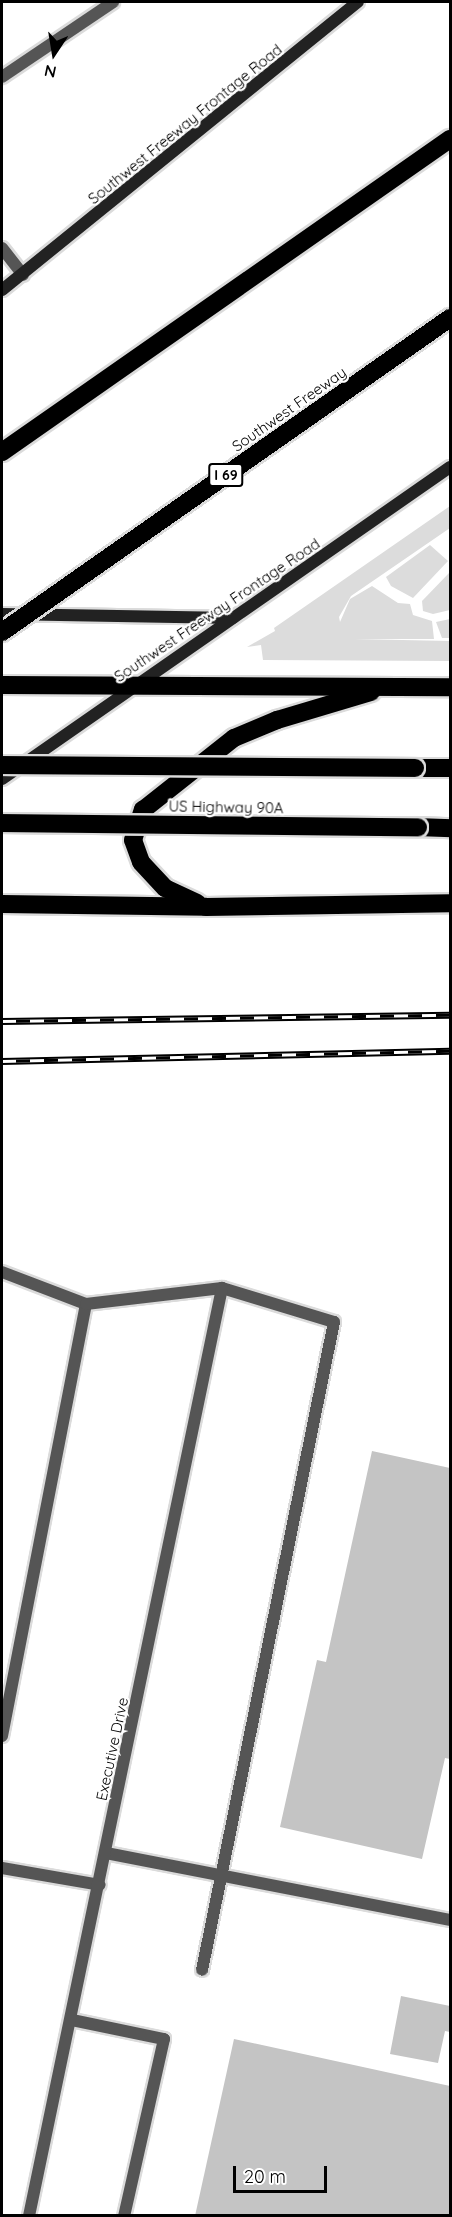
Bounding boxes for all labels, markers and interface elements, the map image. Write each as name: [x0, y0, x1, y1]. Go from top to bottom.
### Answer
north arrow: [24, 24, 84, 84]
street label: Southwest Freeway Frontage Road: [85, 40, 285, 208]
text: N: [42, 61, 58, 83]
street label: Southwest Freeway: [228, 363, 350, 455]
road number: I 69: [208, 464, 244, 486]
street label: Southwest Freeway Frontage Road: [111, 534, 323, 686]
street label: US Highway 90A: [168, 797, 284, 817]
street label: Executive Drive: [92, 1696, 132, 1802]
scale bar: [236, 2154, 330, 2192]
text: 20 m: [244, 2165, 286, 2188]

